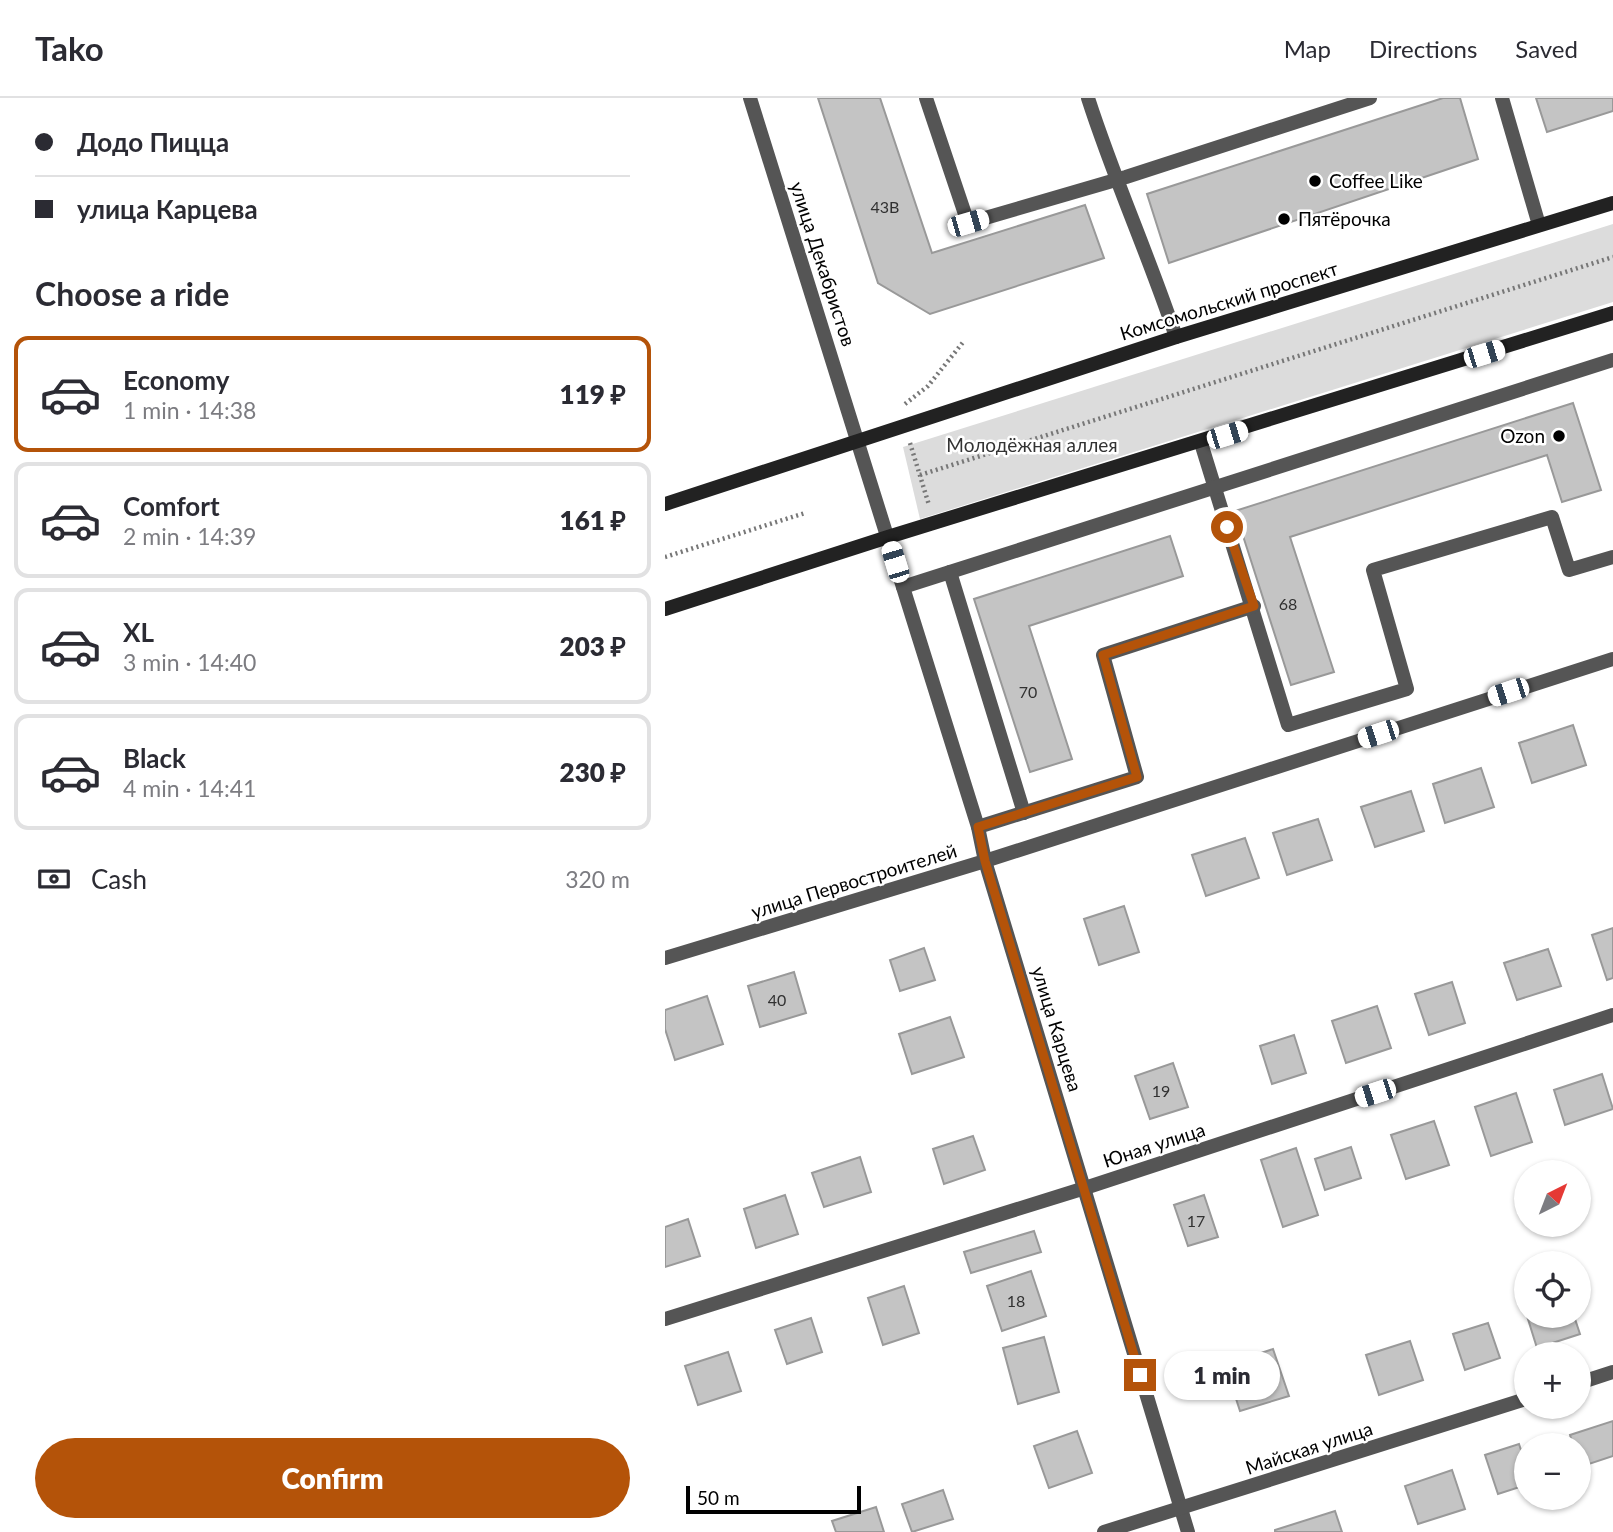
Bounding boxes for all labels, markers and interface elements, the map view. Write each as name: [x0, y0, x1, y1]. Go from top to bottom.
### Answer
text: Tako: [35, 28, 104, 68]
text: Map: [1284, 34, 1331, 63]
text: Directions: [1369, 34, 1477, 63]
text: Saved: [1515, 34, 1578, 63]
text: Додо Пицца: [77, 126, 229, 158]
place label: Coffee Like: [1329, 169, 1423, 192]
marker: Coffee Like: [1307, 173, 1323, 189]
street label: улица Декабристов: [786, 179, 861, 349]
text: улица Карцева: [77, 193, 258, 225]
house number: 43В: [871, 197, 899, 216]
car: [945, 207, 992, 239]
place label: Пятёрочка: [1298, 207, 1391, 230]
marker: Пятёрочка: [1276, 211, 1292, 227]
street label: Комсомольский проспект: [1117, 256, 1341, 345]
text: Choose a ride: [35, 274, 229, 313]
car: [1461, 338, 1508, 370]
icon: car: [39, 363, 102, 426]
text: Economy: [123, 364, 229, 396]
text: 119 ₽: [560, 378, 626, 410]
text: 1 min · 14:38: [123, 396, 256, 424]
car: [1204, 419, 1251, 451]
place label: Ozon: [1500, 424, 1545, 447]
marker: Ozon: [1551, 428, 1567, 444]
park label: Молодёжная аллея: [946, 433, 1118, 456]
icon: car: [39, 489, 102, 552]
text: Comfort: [123, 490, 220, 522]
text: 161 ₽: [560, 504, 626, 536]
route start: [1211, 511, 1243, 543]
text: 2 min · 14:39: [123, 522, 256, 550]
car: [879, 539, 912, 585]
house number: 68: [1279, 594, 1297, 613]
icon: car: [39, 615, 102, 678]
text: XL: [123, 616, 154, 648]
text: 203 ₽: [560, 630, 626, 662]
text: 3 min · 14:40: [123, 648, 256, 676]
car: [1485, 676, 1532, 708]
house number: 70: [1019, 682, 1037, 701]
car: [1355, 718, 1402, 750]
icon: car: [39, 741, 102, 804]
text: Black: [123, 742, 186, 774]
text: 230 ₽: [560, 756, 626, 788]
text: 4 min · 14:41: [123, 774, 256, 802]
street label: улица Первостроителей: [748, 838, 959, 923]
icon: cash: [35, 860, 73, 898]
text: Cash: [91, 863, 147, 895]
text: 320 m: [565, 865, 630, 893]
street label: улица Карцева: [1028, 963, 1087, 1094]
house number: 40: [768, 990, 786, 1009]
car: [1352, 1077, 1399, 1109]
house number: 19: [1152, 1081, 1170, 1100]
street label: Юная улица: [1100, 1117, 1208, 1172]
north arrow: [1514, 1160, 1591, 1237]
map controls: [1514, 1160, 1591, 1510]
house number: 17: [1187, 1211, 1205, 1230]
button: locate: [1514, 1251, 1591, 1328]
house number: 18: [1007, 1291, 1025, 1310]
button: +: [1514, 1342, 1591, 1419]
callout: 1 min: [1165, 1350, 1280, 1400]
route end: [1124, 1359, 1156, 1391]
text: 1 min: [1193, 1361, 1251, 1389]
street label: Майская улица: [1242, 1416, 1375, 1479]
button: −: [1514, 1433, 1591, 1510]
button: Confirm: [35, 1438, 630, 1518]
scale bar: [686, 1483, 861, 1515]
text: 50 m: [697, 1486, 740, 1509]

